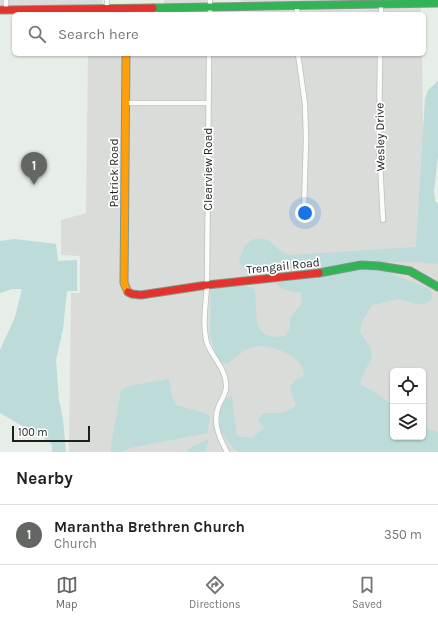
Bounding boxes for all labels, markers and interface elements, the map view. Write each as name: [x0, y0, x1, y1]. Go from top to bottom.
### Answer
search box: [12, 12, 426, 56]
icon: search: [26, 23, 48, 45]
text: Search here: [58, 25, 139, 43]
street label: Wesley Drive: [372, 102, 388, 172]
street label: Clearview Road: [201, 128, 215, 210]
street label: Patrick Road: [107, 138, 121, 208]
pin: 1: [21, 152, 47, 185]
your location: [295, 203, 315, 223]
street label: Trengail Road: [246, 255, 320, 277]
map controls: [390, 368, 426, 440]
button: locate: [390, 368, 426, 404]
button: layers: [390, 404, 426, 440]
scale bar: [12, 424, 90, 443]
text: 100 m: [18, 426, 48, 439]
text: Nearby: [16, 468, 73, 488]
text: Marantha Brethren Church: [54, 518, 245, 536]
text: 1: [27, 527, 31, 542]
text: 350 m: [384, 527, 422, 542]
text: Church: [54, 536, 97, 551]
tab: Map: [56, 574, 78, 611]
tab: Directions: [189, 574, 241, 611]
tab: Saved: [352, 574, 382, 611]

